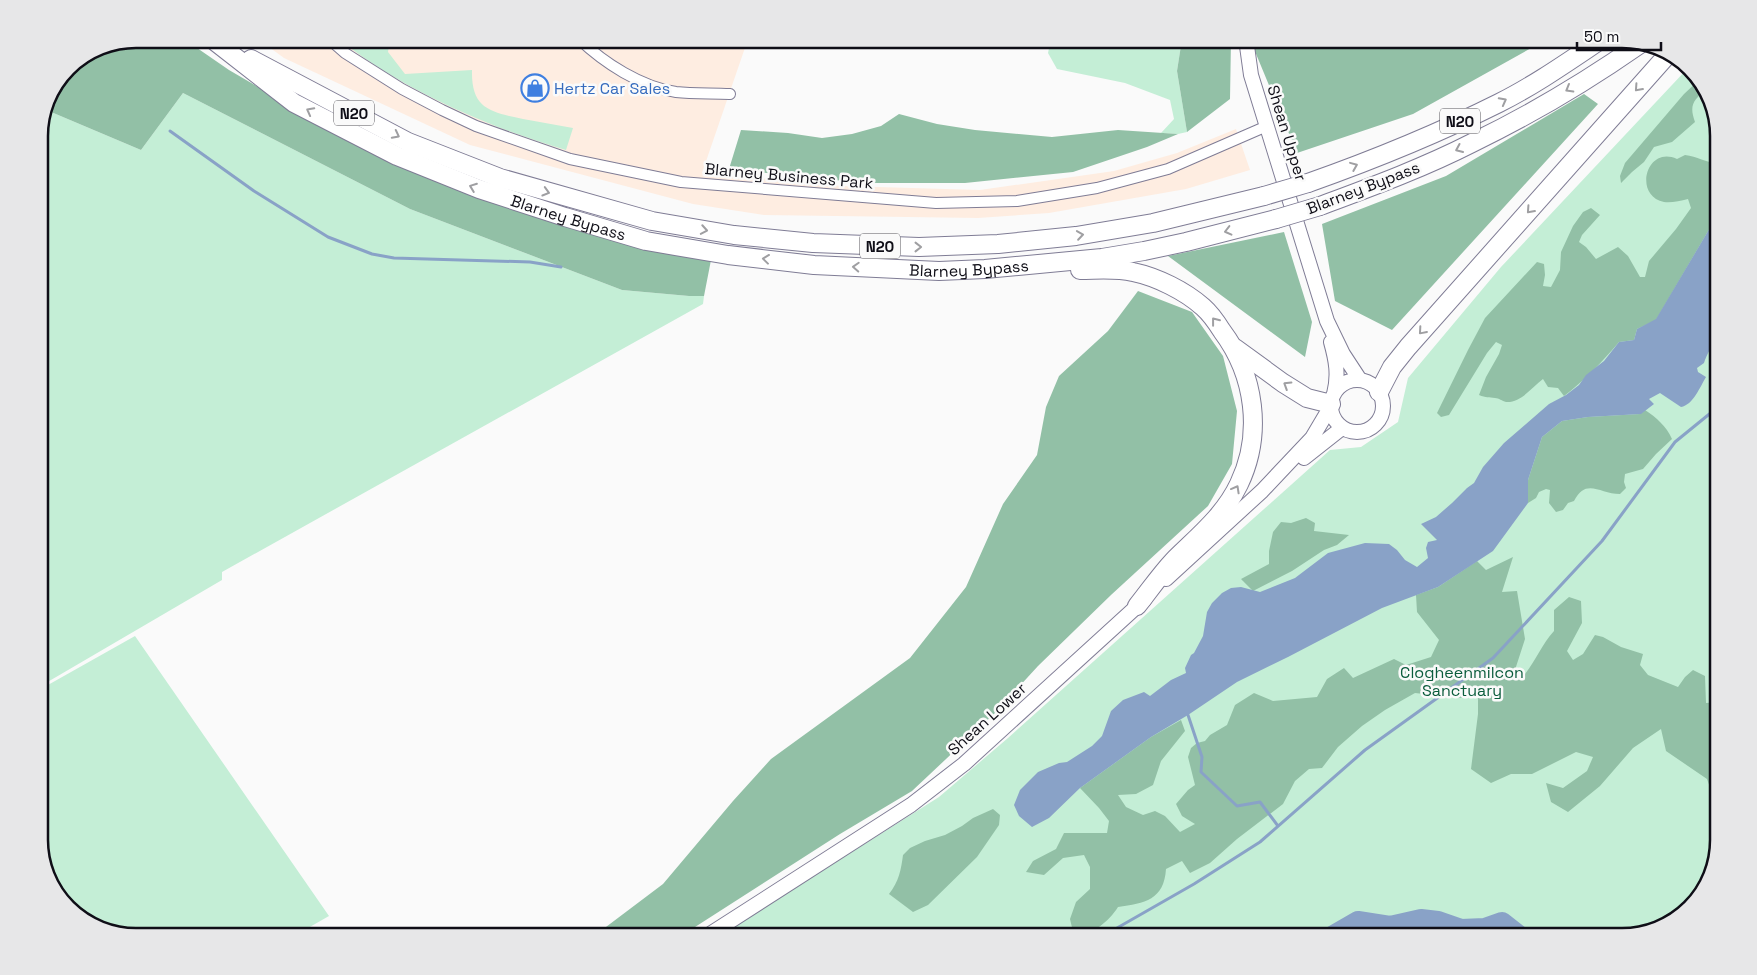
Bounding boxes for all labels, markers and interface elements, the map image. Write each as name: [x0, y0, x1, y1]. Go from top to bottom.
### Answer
scale bar: [1577, 20, 1661, 52]
text: 50 m: [1584, 27, 1619, 46]
shop icon: Hertz Car Sales: [520, 73, 550, 103]
place label: Hertz Car Sales: [554, 78, 670, 99]
street label: Shean Upper: [1262, 83, 1312, 183]
one-way arrow: [1566, 83, 1575, 93]
one-way arrow: [1634, 83, 1643, 92]
one-way arrow: [1497, 97, 1506, 107]
road number: N20: [334, 100, 374, 126]
one-way arrow: [307, 107, 316, 117]
road number: N20: [1440, 108, 1480, 134]
one-way arrow: [391, 129, 400, 139]
one-way arrow: [1455, 143, 1464, 154]
street label: Blarney Bypass: [1303, 157, 1423, 219]
street label: Blarney Business Park: [704, 158, 875, 194]
one-way arrow: [1349, 162, 1358, 173]
one-way arrow: [469, 183, 478, 193]
one-way arrow: [542, 186, 550, 196]
street label: Blarney Bypass: [508, 190, 629, 245]
one-way arrow: [1527, 204, 1536, 213]
one-way arrow: [700, 224, 709, 234]
one-way arrow: [1225, 226, 1233, 236]
one-way arrow: [1076, 230, 1084, 241]
road number: N20: [860, 234, 900, 258]
one-way arrow: [914, 242, 922, 252]
one-way arrow: [762, 254, 770, 265]
street label: Blarney Bypass: [909, 254, 1030, 281]
one-way arrow: [852, 261, 860, 272]
one-way arrow: [1213, 318, 1221, 327]
one-way arrow: [1419, 326, 1428, 335]
one-way arrow: [1283, 382, 1292, 391]
one-way arrow: [1230, 485, 1240, 494]
park label: Clogheenmilcon Sanctuary: [1400, 662, 1524, 701]
street label: Shean Lower: [943, 678, 1031, 760]

